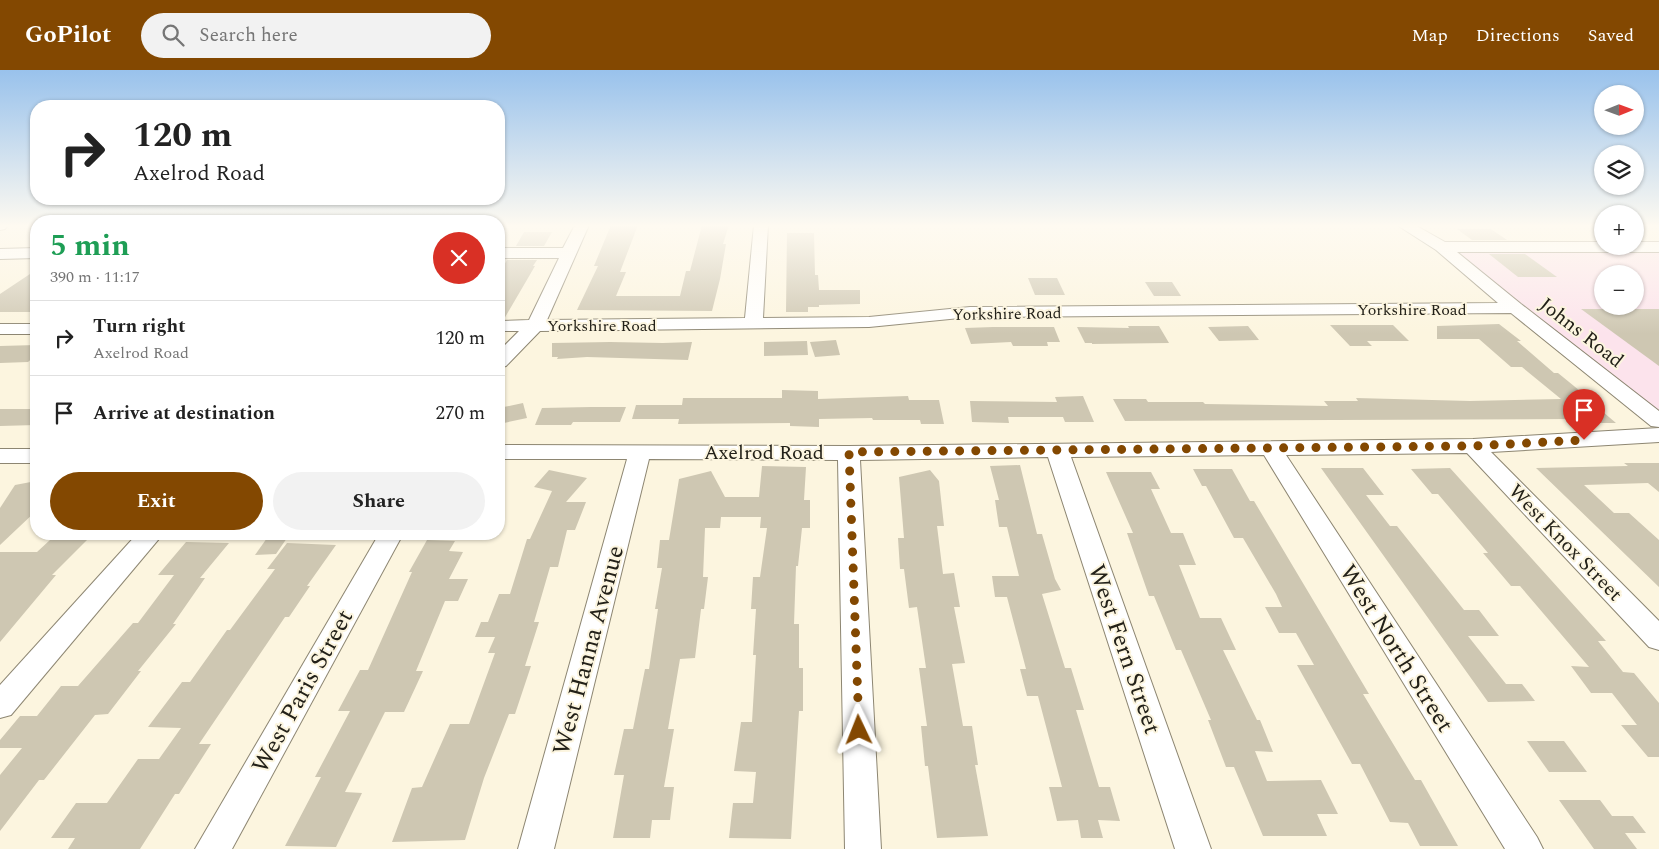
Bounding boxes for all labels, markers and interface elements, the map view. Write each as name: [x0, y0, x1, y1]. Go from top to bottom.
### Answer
search box: [141, 13, 491, 58]
text: GoPilot: [25, 17, 111, 53]
icon: search: [159, 21, 187, 49]
text: Search here: [199, 21, 298, 50]
text: Map: [1412, 22, 1448, 49]
text: Directions: [1476, 22, 1560, 49]
text: Saved: [1588, 22, 1634, 49]
north arrow: [1594, 85, 1644, 135]
map controls: [1594, 85, 1644, 315]
text: 120 m: [133, 109, 232, 162]
icon: right: [50, 120, 115, 185]
button: layers: [1594, 145, 1644, 195]
text: Axelrod Road: [133, 157, 265, 190]
button: +: [1594, 205, 1644, 255]
text: 5 min: [50, 223, 130, 269]
button: close: [433, 232, 485, 284]
text: 390 m · 11:17: [50, 265, 140, 289]
button: −: [1594, 265, 1644, 315]
street label: Johns Road: [1533, 290, 1630, 375]
street label: Yorkshire Road: [1357, 298, 1467, 322]
street label: Yorkshire Road: [952, 301, 1062, 327]
text: Turn right: [93, 312, 186, 341]
street label: Yorkshire Road: [547, 314, 657, 338]
icon: right: [50, 324, 78, 352]
text: 120 m: [435, 324, 485, 353]
text: Axelrod Road: [93, 341, 189, 365]
pin: [1563, 389, 1605, 440]
icon: arrive: [1570, 396, 1598, 424]
icon: arrive: [50, 399, 78, 427]
text: Arrive at destination: [93, 399, 275, 428]
text: 270 m: [435, 399, 485, 428]
street label: Axelrod Road: [704, 438, 824, 468]
button: Exit: [50, 472, 263, 530]
button: Share: [273, 472, 485, 530]
street label: West Knox Street: [1501, 477, 1629, 608]
street label: West Hanna Avenue: [544, 542, 634, 759]
street label: West North Street: [1330, 557, 1462, 740]
street label: West Fern Street: [1078, 560, 1170, 739]
street label: West Paris Street: [243, 603, 363, 780]
position arrow: [832, 703, 884, 755]

